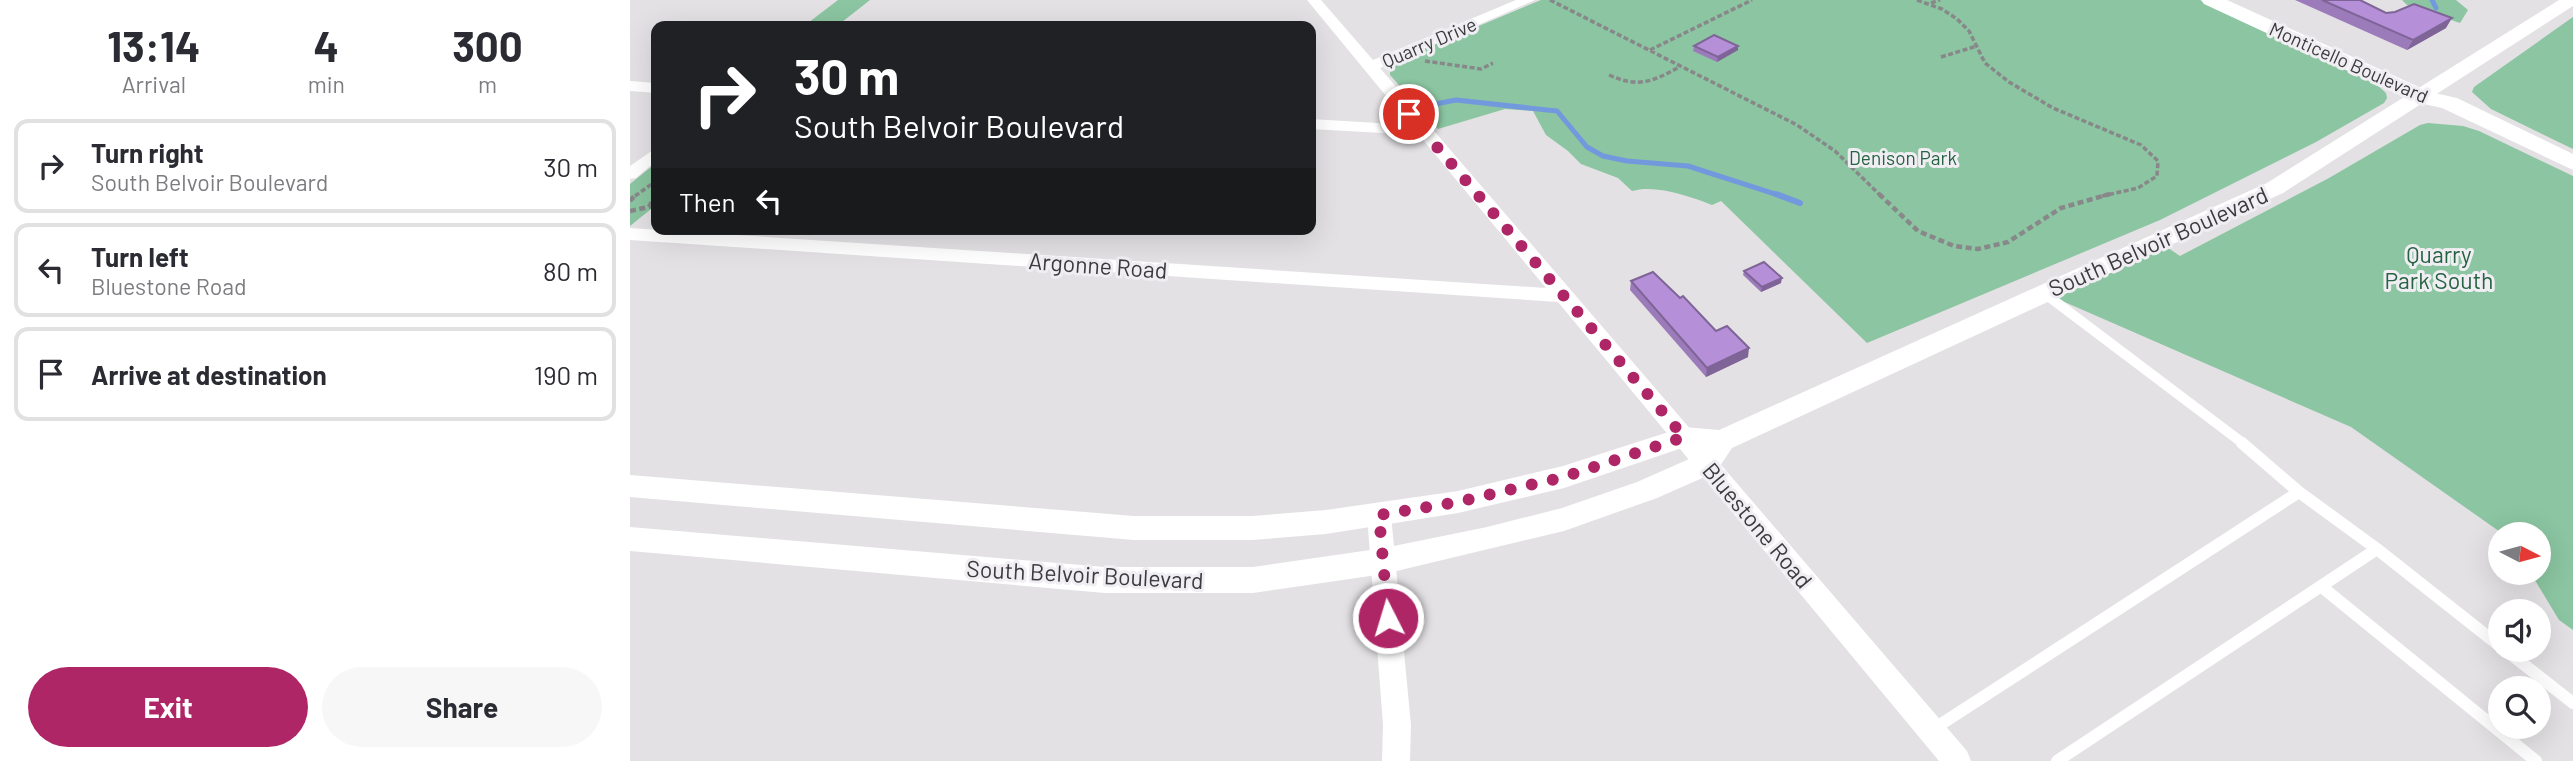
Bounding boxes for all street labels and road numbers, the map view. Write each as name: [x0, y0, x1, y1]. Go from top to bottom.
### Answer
street label: Quarry Drive: [1378, 12, 1480, 72]
street label: Monticello Boulevard: [2266, 17, 2432, 107]
street label: South Belvoir Boulevard: [2044, 180, 2272, 302]
street label: Argonne Road: [1028, 246, 1168, 284]
street label: Bluestone Road: [1697, 456, 1819, 594]
street label: South Belvoir Boulevard: [966, 554, 1204, 594]

